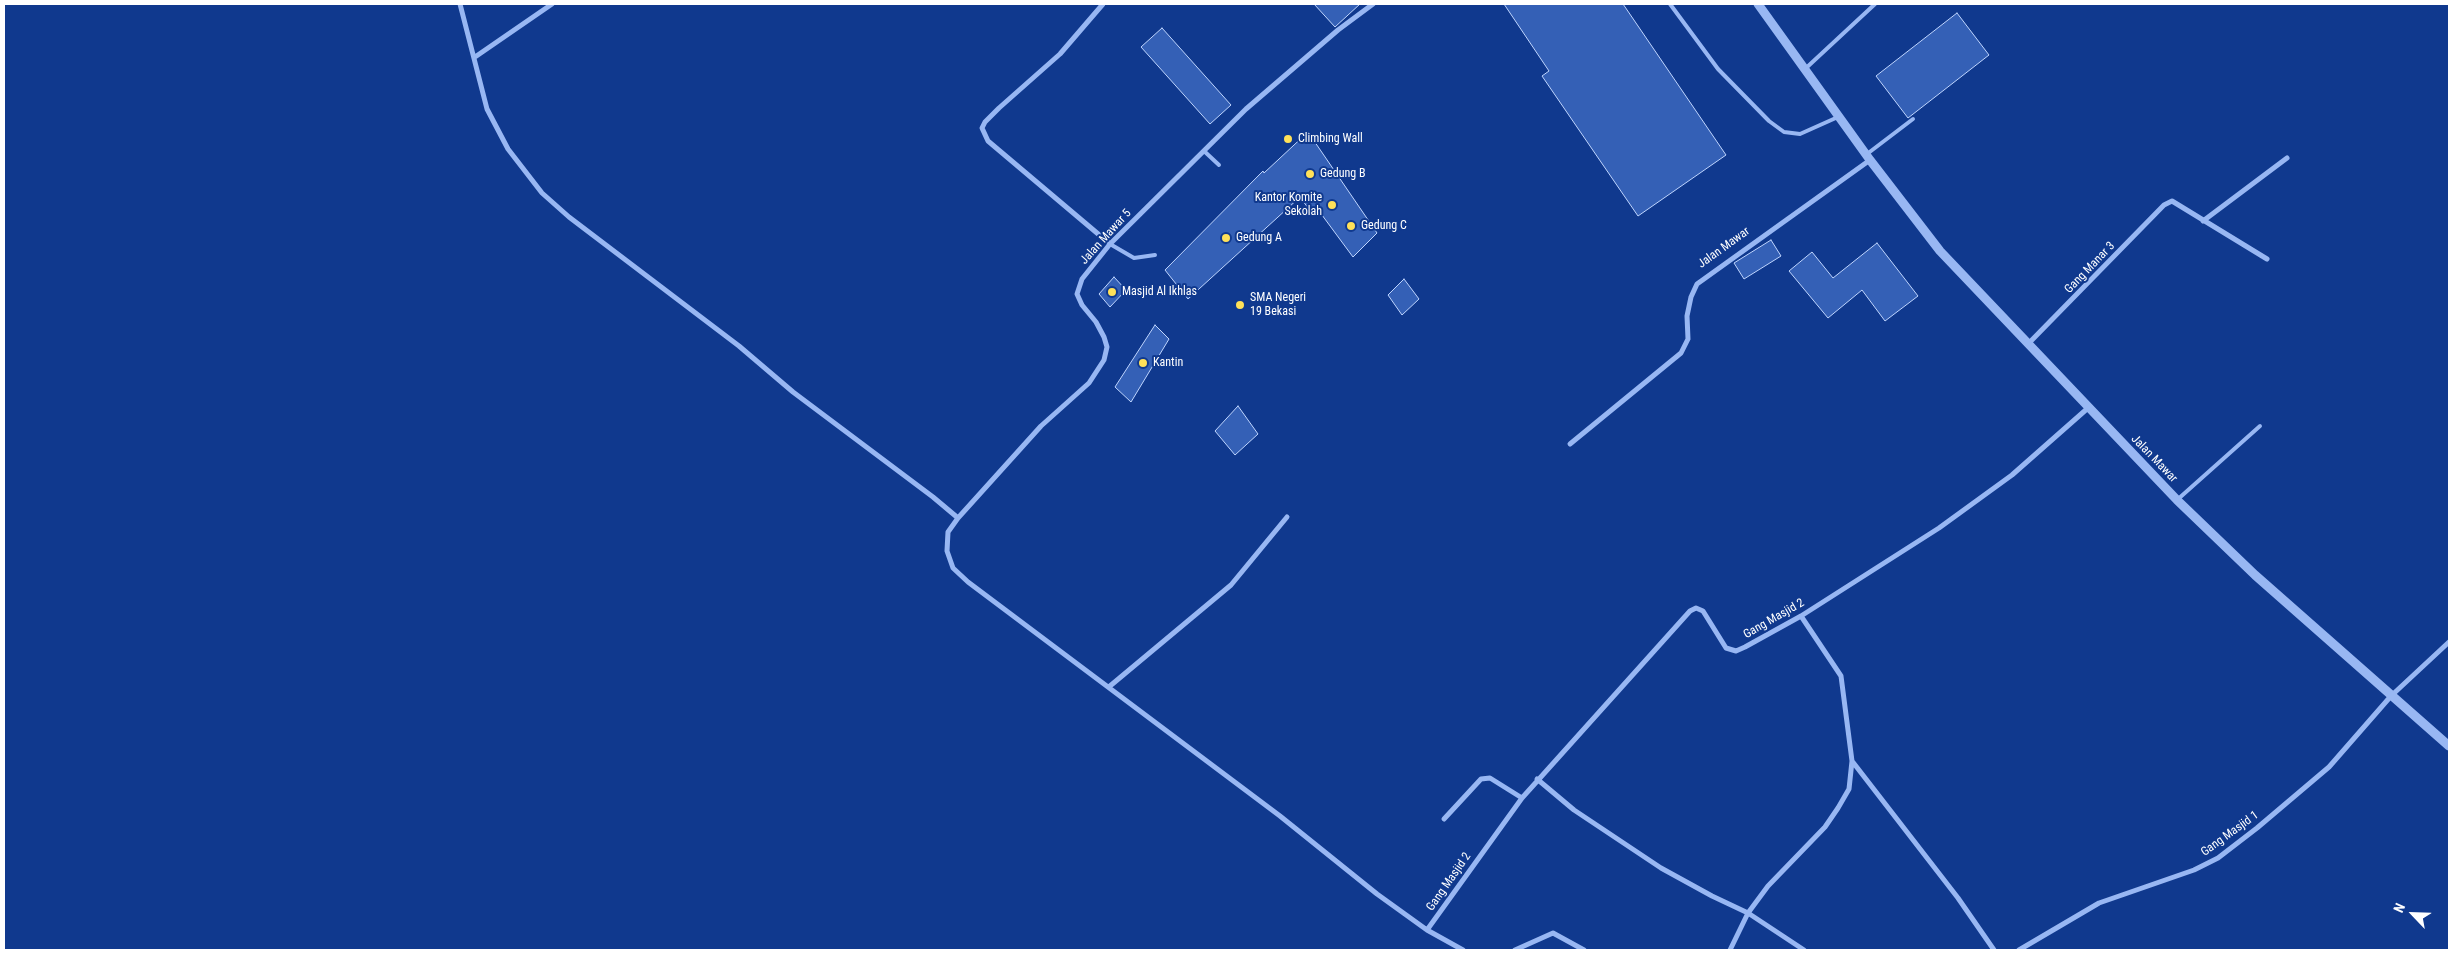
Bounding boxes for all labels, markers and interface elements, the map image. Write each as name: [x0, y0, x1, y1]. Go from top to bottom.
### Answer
place label: Climbing Wall: [1298, 132, 1363, 146]
marker: Climbing Wall: [1282, 133, 1294, 145]
place label: Gedung B: [1320, 167, 1366, 181]
marker: Gedung B: [1304, 168, 1316, 180]
place label: Kantor Komite Sekolah: [1255, 191, 1322, 219]
marker: Kantor Komite Sekolah: [1326, 199, 1338, 211]
street label: Jalan Mawar 5: [1077, 206, 1135, 268]
place label: Gedung C: [1361, 219, 1407, 233]
marker: Gedung C: [1345, 220, 1357, 232]
street label: Jalan Mawar: [1695, 224, 1753, 272]
place label: Gedung A: [1236, 231, 1282, 245]
marker: Gedung A: [1220, 232, 1232, 244]
street label: Gang Manar 3: [2062, 239, 2118, 297]
place label: Masjid Al Ikhlas: [1122, 285, 1197, 299]
marker: Masjid Al Ikhlas: [1106, 286, 1118, 298]
place label: SMA Negeri 19 Bekasi: [1250, 291, 1306, 319]
marker: SMA Negeri 19 Bekasi: [1234, 299, 1246, 311]
place label: Kantin: [1153, 356, 1183, 370]
marker: Kantin: [1137, 357, 1149, 369]
street label: Jalan Mawar: [2128, 432, 2180, 486]
street label: Gang Masjid 2: [1741, 596, 1807, 642]
street label: Gang Masjid 1: [2198, 808, 2262, 860]
street label: Gang Masjid 2: [1424, 850, 1474, 914]
north arrow: [2388, 889, 2438, 939]
text: N: [2390, 901, 2408, 915]

